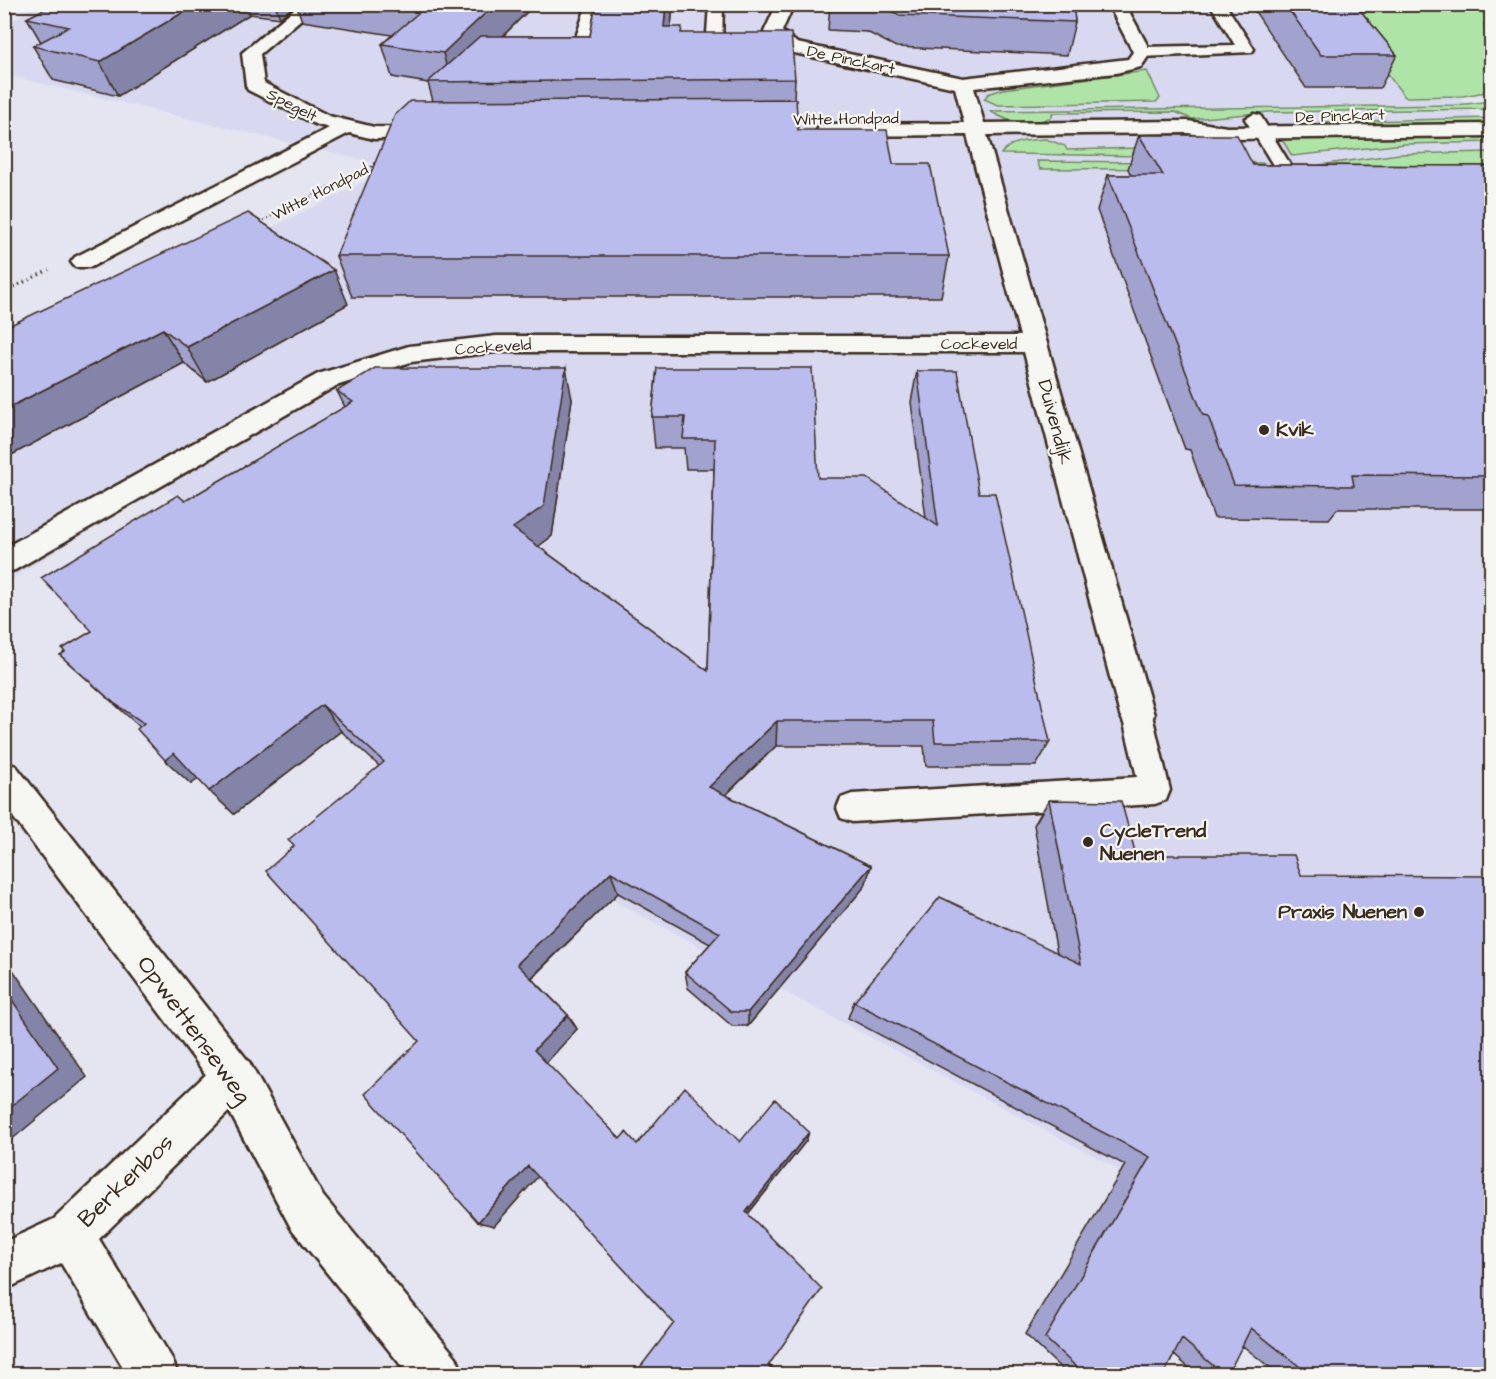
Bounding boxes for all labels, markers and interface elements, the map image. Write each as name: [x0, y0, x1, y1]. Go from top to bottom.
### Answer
street label: De Pinckart: [805, 40, 898, 80]
street label: Spegelt: [263, 83, 321, 128]
street label: De Pinckart: [1295, 103, 1386, 129]
street label: Witte Hondpad: [793, 107, 899, 131]
street label: Witte Hondpad: [268, 158, 372, 226]
street label: Cockeveld: [454, 333, 532, 361]
street label: Cockeveld: [941, 333, 1017, 355]
street label: Duivendijk: [1030, 377, 1080, 467]
place label: Kvik: [1276, 416, 1315, 444]
marker: Kvik: [1257, 423, 1271, 437]
place label: CycleTrend Nuenen: [1100, 817, 1207, 868]
marker: CycleTrend Nuenen: [1081, 835, 1095, 849]
place label: Praxis Nuenen: [1278, 898, 1407, 926]
marker: Praxis Nuenen: [1412, 905, 1426, 919]
street label: Opwettenseweg: [128, 949, 259, 1112]
street label: Berkenbos: [70, 1126, 182, 1236]

